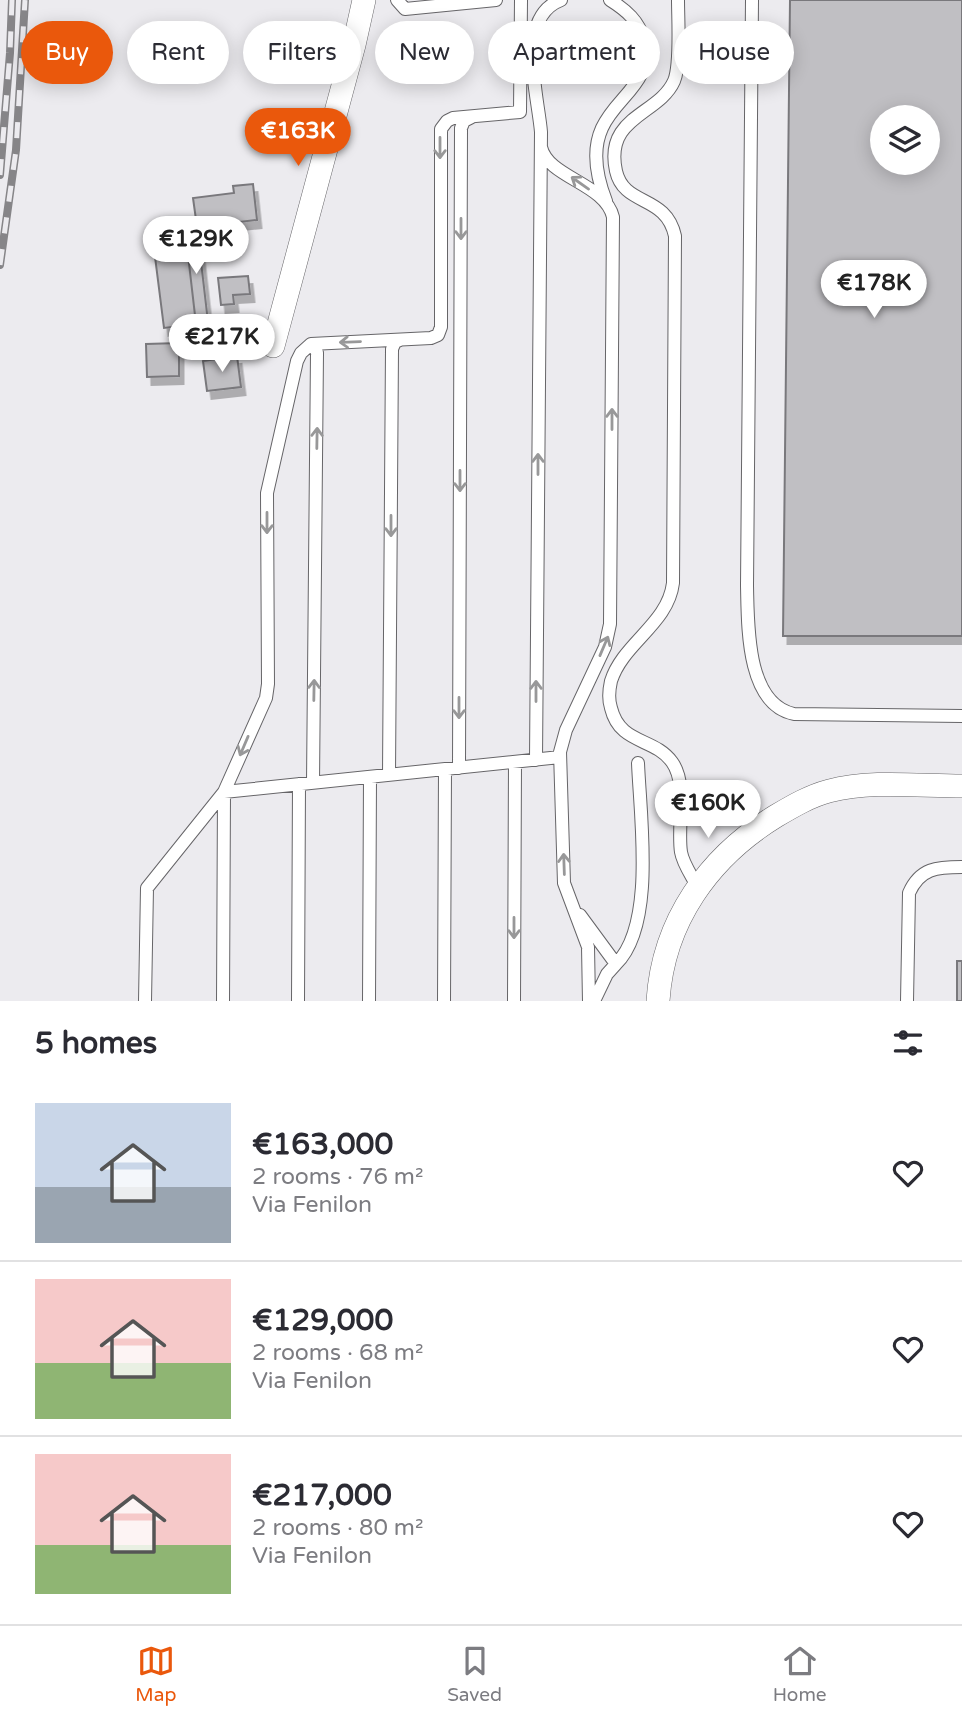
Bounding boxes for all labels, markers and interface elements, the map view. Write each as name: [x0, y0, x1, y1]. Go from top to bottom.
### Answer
chip: Buy: [21, 21, 113, 84]
chip: Rent: [127, 21, 229, 84]
chip: Filters: [243, 21, 361, 84]
chip: New: [375, 21, 474, 84]
chip: Apartment: [488, 21, 660, 84]
chip: House: [674, 21, 794, 84]
map controls: [870, 105, 940, 175]
button: layers: [870, 105, 940, 175]
pin: €163K: [249, 108, 347, 168]
text: €163K: [261, 117, 335, 145]
one-way arrow: [433, 136, 447, 159]
one-way arrow: [571, 176, 590, 190]
pin: €129K: [147, 216, 245, 276]
one-way arrow: [454, 217, 468, 240]
text: €129K: [159, 225, 233, 253]
pin: €178K: [825, 260, 923, 320]
text: €178K: [837, 269, 911, 297]
pin: €217K: [173, 314, 271, 374]
text: €217K: [185, 323, 259, 351]
one-way arrow: [339, 335, 362, 348]
one-way arrow: [605, 408, 619, 431]
one-way arrow: [310, 427, 324, 450]
one-way arrow: [531, 453, 545, 476]
one-way arrow: [453, 469, 467, 492]
one-way arrow: [260, 511, 274, 534]
one-way arrow: [384, 515, 397, 538]
one-way arrow: [599, 635, 612, 657]
one-way arrow: [307, 679, 321, 702]
one-way arrow: [529, 680, 543, 703]
one-way arrow: [452, 696, 466, 719]
one-way arrow: [237, 735, 250, 756]
pin: €160K: [659, 780, 757, 840]
text: €160K: [671, 789, 745, 817]
one-way arrow: [557, 852, 570, 875]
one-way arrow: [507, 916, 521, 939]
icon: filters: [889, 1024, 927, 1062]
text: 5 homes: [35, 1025, 157, 1062]
text: €163,000: [252, 1126, 393, 1163]
icon: home: [91, 1131, 175, 1215]
icon: heart: [889, 1154, 927, 1192]
text: 2 rooms · 76 m²: [252, 1163, 423, 1191]
text: Via Fenilon: [252, 1191, 372, 1219]
text: €129,000: [252, 1302, 393, 1339]
icon: home: [91, 1307, 175, 1391]
icon: heart: [889, 1330, 927, 1368]
text: 2 rooms · 68 m²: [252, 1339, 423, 1367]
text: Via Fenilon: [252, 1367, 372, 1395]
text: €217,000: [252, 1477, 392, 1514]
icon: home: [91, 1482, 175, 1566]
icon: heart: [889, 1505, 927, 1543]
text: 2 rooms · 80 m²: [252, 1514, 423, 1542]
text: Via Fenilon: [252, 1542, 372, 1570]
tab: Map: [135, 1642, 176, 1706]
tab: Saved: [447, 1642, 502, 1706]
tab: Home: [773, 1642, 827, 1706]

